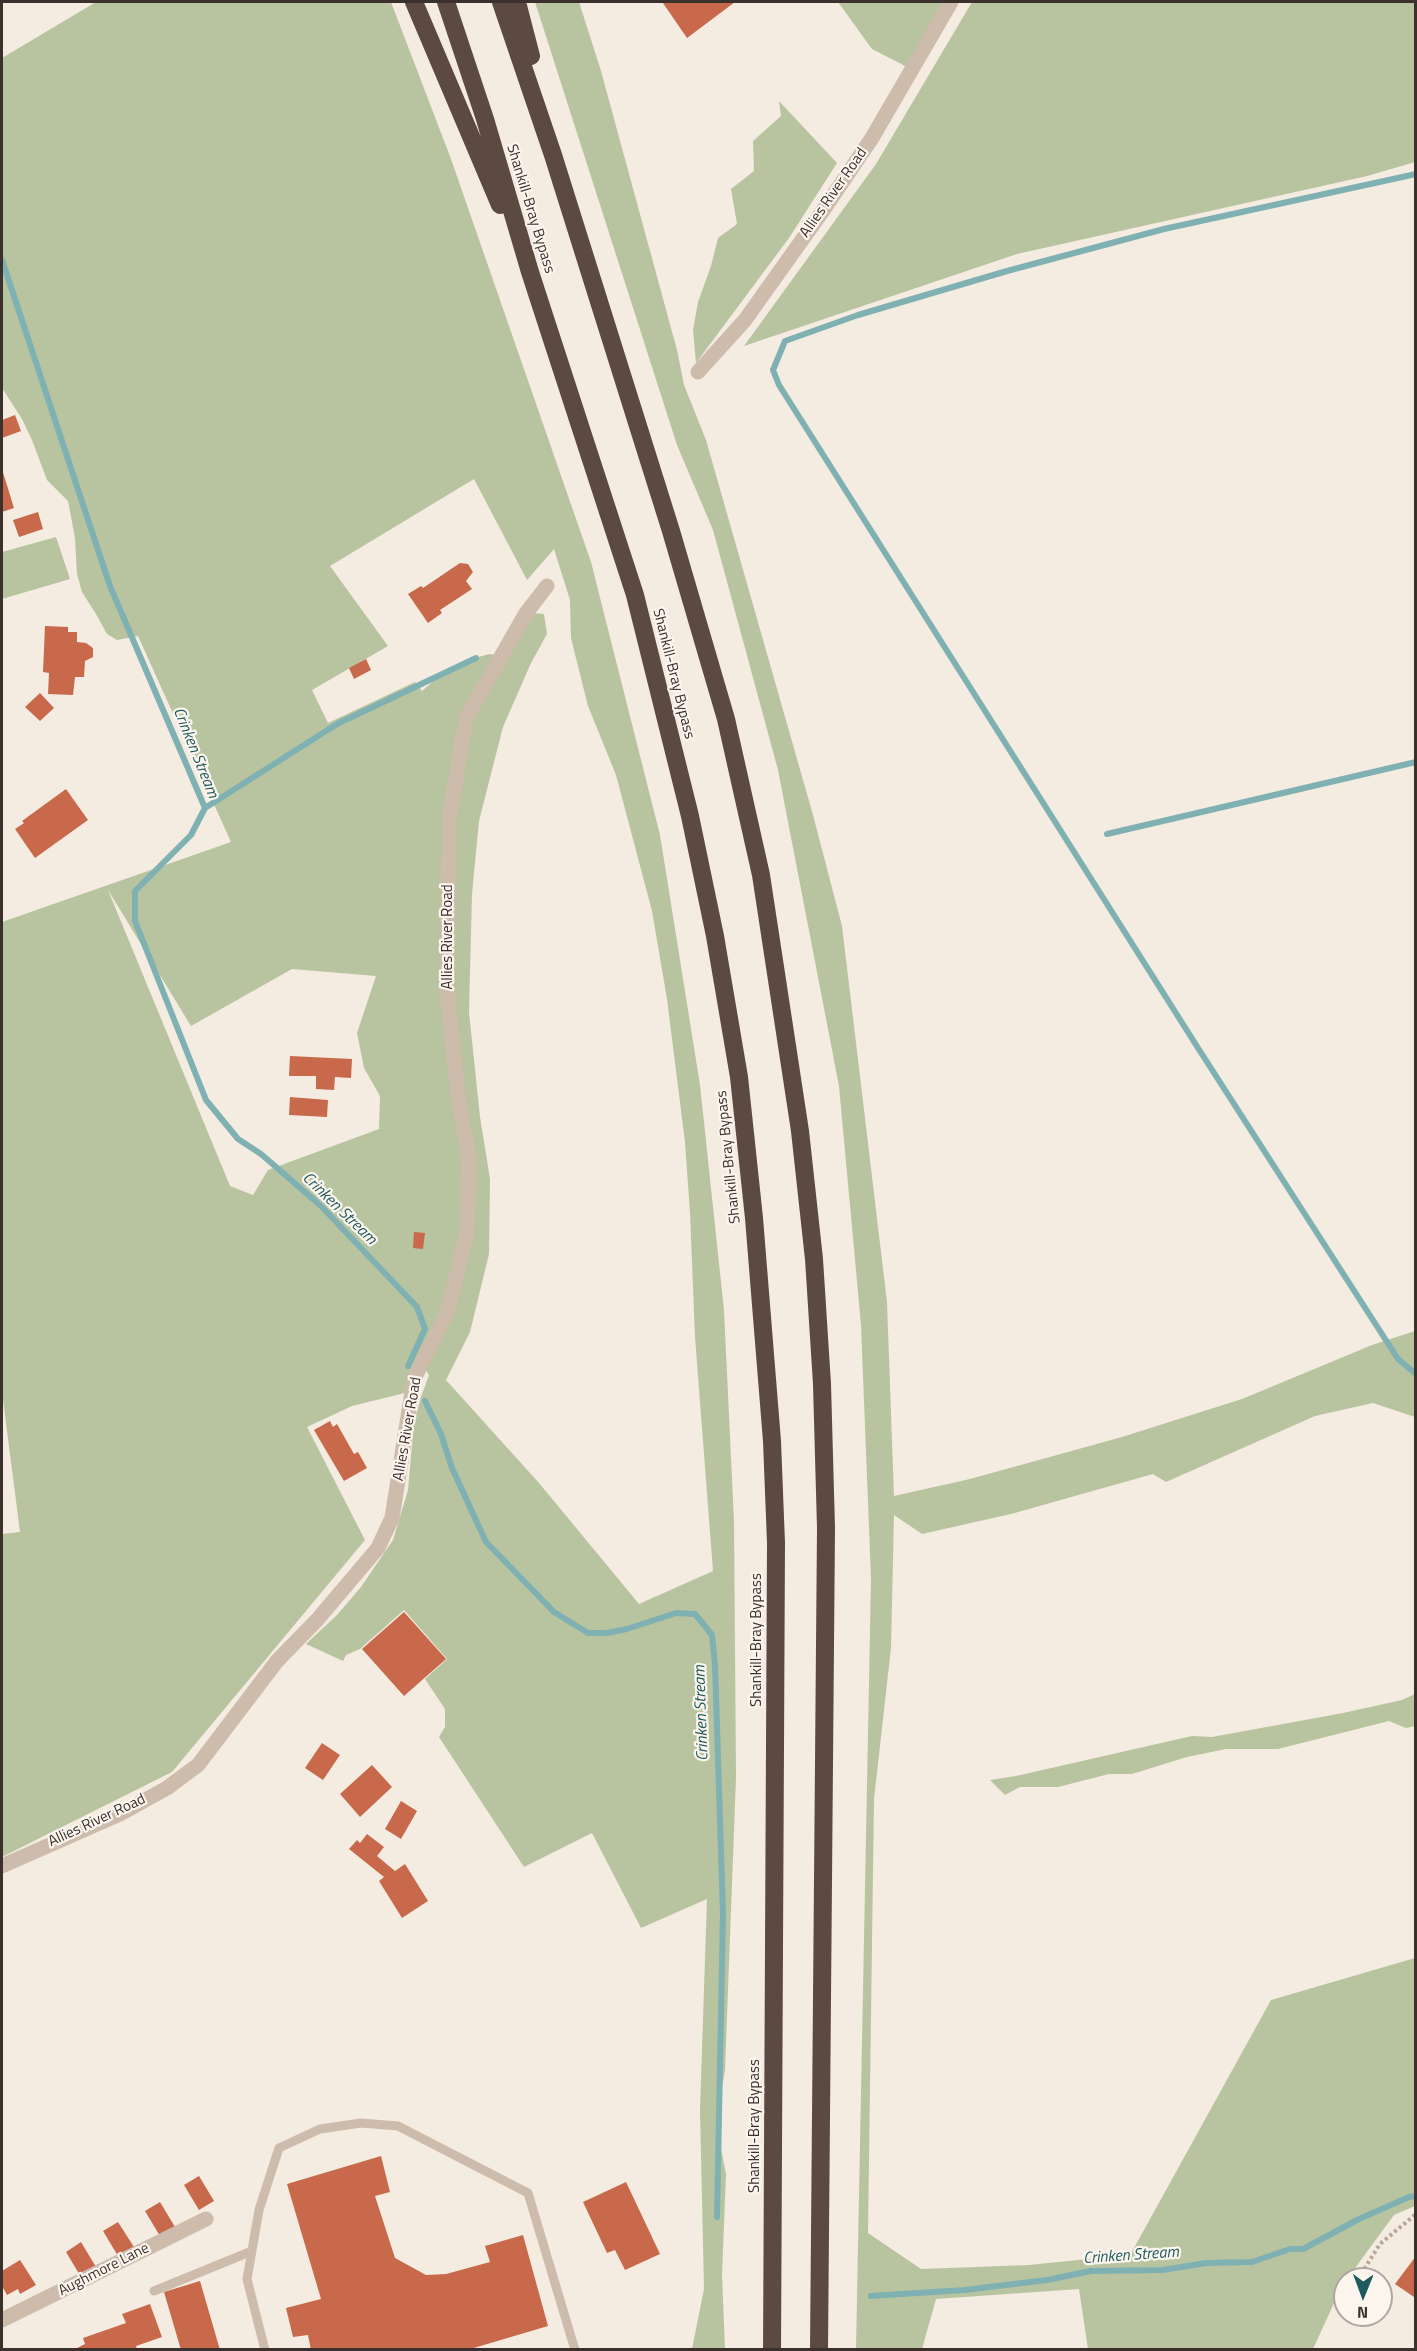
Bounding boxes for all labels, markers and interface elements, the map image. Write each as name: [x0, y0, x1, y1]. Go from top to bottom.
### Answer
street label: Shankill-Bray Bypass: [502, 142, 558, 276]
street label: Allies River Road: [796, 145, 872, 241]
street label: Shankill-Bray Bypass: [648, 607, 698, 741]
water label: Crinken Stream: [168, 705, 222, 801]
street label: Allies River Road: [439, 884, 457, 990]
street label: Shankill-Bray Bypass: [713, 1089, 745, 1225]
water label: Crinken Stream: [298, 1169, 380, 1249]
street label: Allies River Road: [390, 1376, 426, 1482]
street label: Shankill-Bray Bypass: [748, 1573, 766, 1707]
water label: Crinken Stream: [691, 1665, 713, 1761]
street label: Allies River Road: [46, 1791, 148, 1851]
street label: Shankill-Bray Bypass: [746, 2059, 764, 2193]
street label: Aughmore Lane: [56, 2239, 152, 2301]
water label: Crinken Stream: [1083, 2243, 1179, 2269]
north arrow: [1333, 2267, 1393, 2327]
text: N: [1357, 2301, 1368, 2325]

